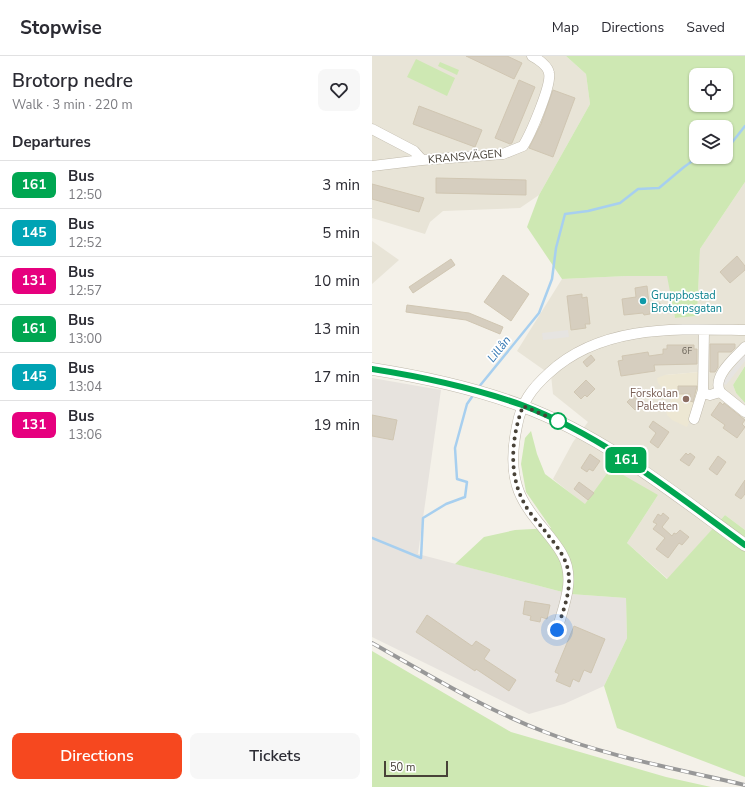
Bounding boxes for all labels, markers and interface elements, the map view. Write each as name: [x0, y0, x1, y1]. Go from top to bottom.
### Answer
text: Stopwise: [20, 15, 102, 41]
text: Map: [552, 18, 579, 37]
text: Directions: [601, 18, 664, 37]
text: Saved: [686, 18, 725, 37]
text: Brotorp nedre: [12, 68, 133, 94]
map controls: [689, 68, 733, 164]
button: locate: [689, 68, 733, 112]
button: heart: [318, 69, 360, 111]
text: Walk · 3 min · 220 m: [12, 96, 133, 114]
button: layers: [689, 120, 733, 164]
text: Departures: [12, 132, 91, 152]
street label: KRANSVÄGEN: [427, 146, 503, 167]
text: Bus: [68, 166, 94, 186]
text: 161: [21, 175, 47, 194]
text: 3 min: [322, 175, 360, 195]
text: 12:50: [68, 186, 102, 204]
text: Bus: [68, 214, 94, 234]
text: 145: [21, 223, 47, 242]
text: 5 min: [322, 223, 360, 243]
text: 12:52: [68, 234, 102, 252]
text: Bus: [68, 262, 94, 282]
text: 131: [21, 271, 47, 290]
text: 10 min: [313, 271, 360, 291]
text: 12:57: [68, 282, 102, 300]
place label: Gruppbostad Brotorpsgatan: [651, 288, 722, 316]
marker: Gruppbostad Brotorpsgatan: [638, 296, 648, 306]
text: Bus: [68, 310, 94, 330]
text: 161: [21, 319, 47, 338]
text: 13 min: [313, 319, 360, 339]
text: 13:00: [68, 330, 102, 348]
water label: Lillån: [484, 332, 515, 366]
house number: 6F: [682, 345, 692, 357]
text: Bus: [68, 358, 94, 378]
text: 145: [21, 367, 47, 386]
text: 17 min: [313, 367, 360, 387]
text: 13:04: [68, 378, 102, 396]
place label: Förskolan Paletten: [630, 386, 678, 414]
marker: Förskolan Paletten: [681, 394, 691, 404]
text: Bus: [68, 406, 94, 426]
unlabelled marker: [549, 412, 567, 430]
text: 131: [21, 415, 47, 434]
text: 19 min: [313, 415, 360, 435]
text: 13:06: [68, 426, 102, 444]
line badge: 161: [603, 447, 649, 473]
text: 161: [613, 450, 639, 469]
your location: [547, 620, 567, 640]
button: Directions: [12, 733, 182, 779]
button: Tickets: [190, 733, 360, 779]
scale bar: [384, 759, 448, 778]
text: 50 m: [390, 760, 415, 775]

